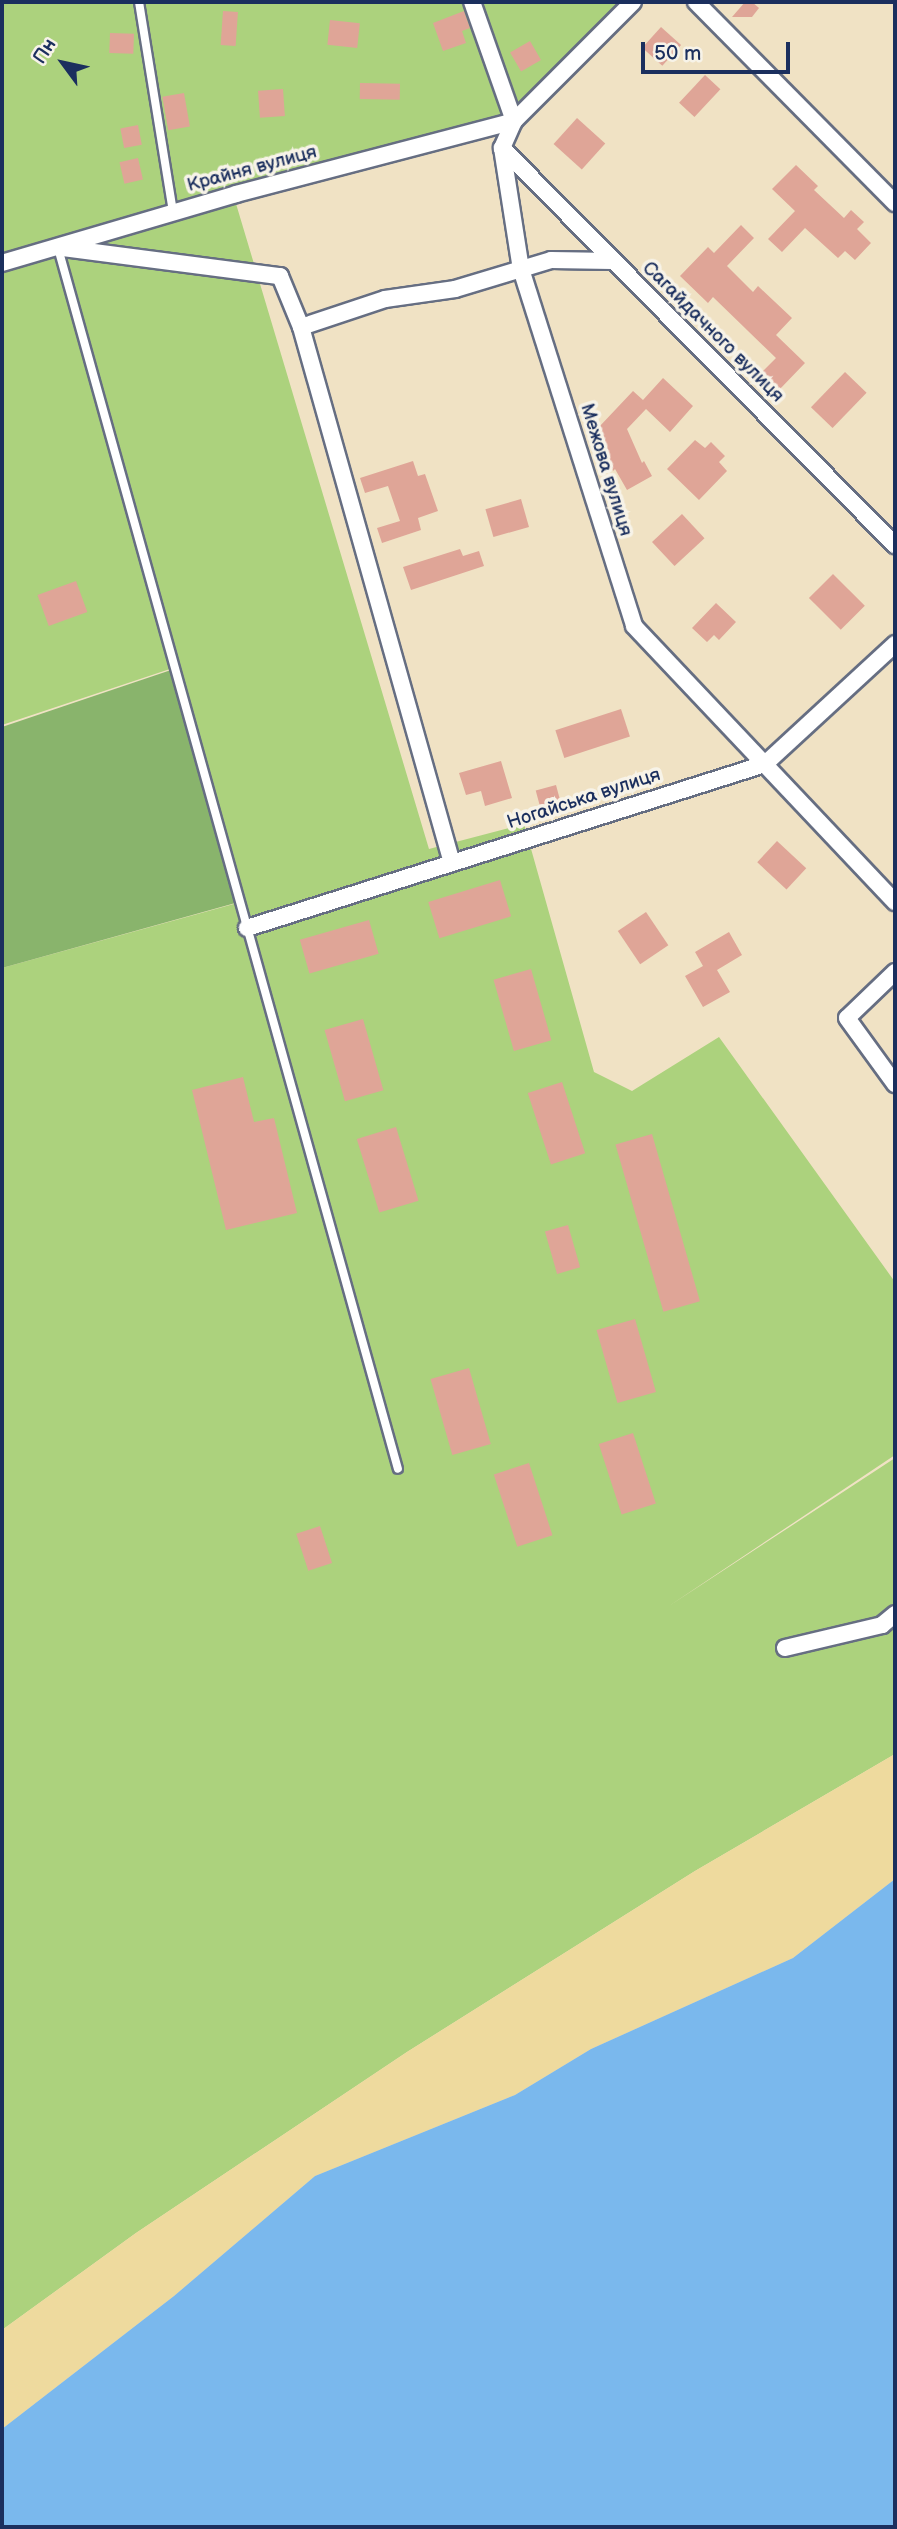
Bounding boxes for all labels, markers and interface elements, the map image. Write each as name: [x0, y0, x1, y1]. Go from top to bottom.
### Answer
north arrow: [28, 28, 98, 98]
scale bar: [645, 28, 794, 72]
text: Пн: [28, 34, 62, 68]
text: 50 m: [654, 41, 701, 66]
street label: Крайня вулиця: [185, 141, 319, 197]
street label: Сагайдачного вулиця: [638, 257, 788, 407]
street label: Межова вулиця: [575, 401, 637, 539]
street label: Ногайська вулиця: [505, 763, 663, 835]

